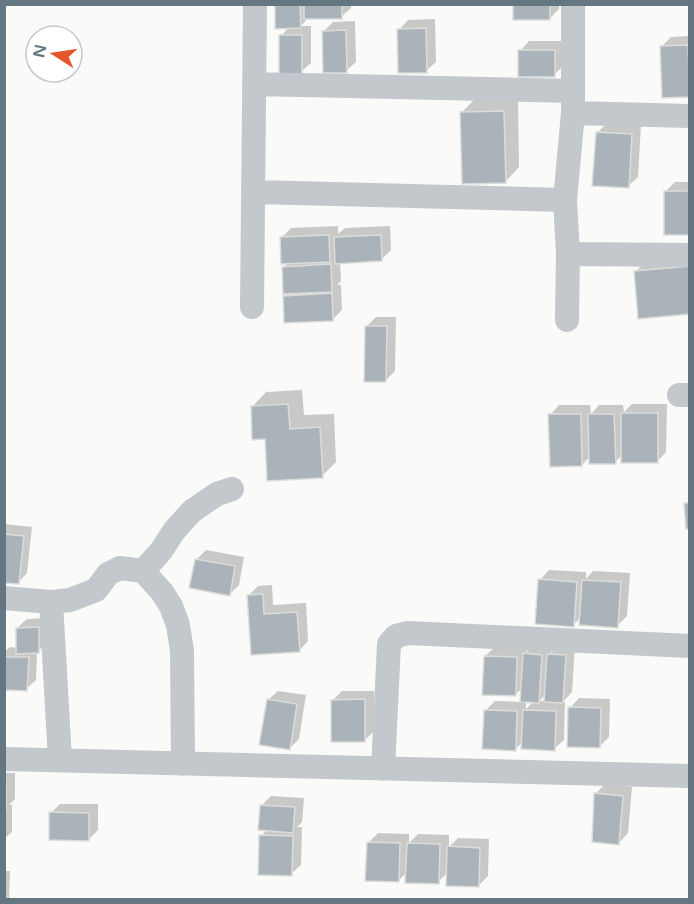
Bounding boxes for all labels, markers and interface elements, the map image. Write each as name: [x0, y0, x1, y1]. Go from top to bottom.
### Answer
north arrow: [24, 24, 84, 84]
text: N: [29, 43, 51, 59]

